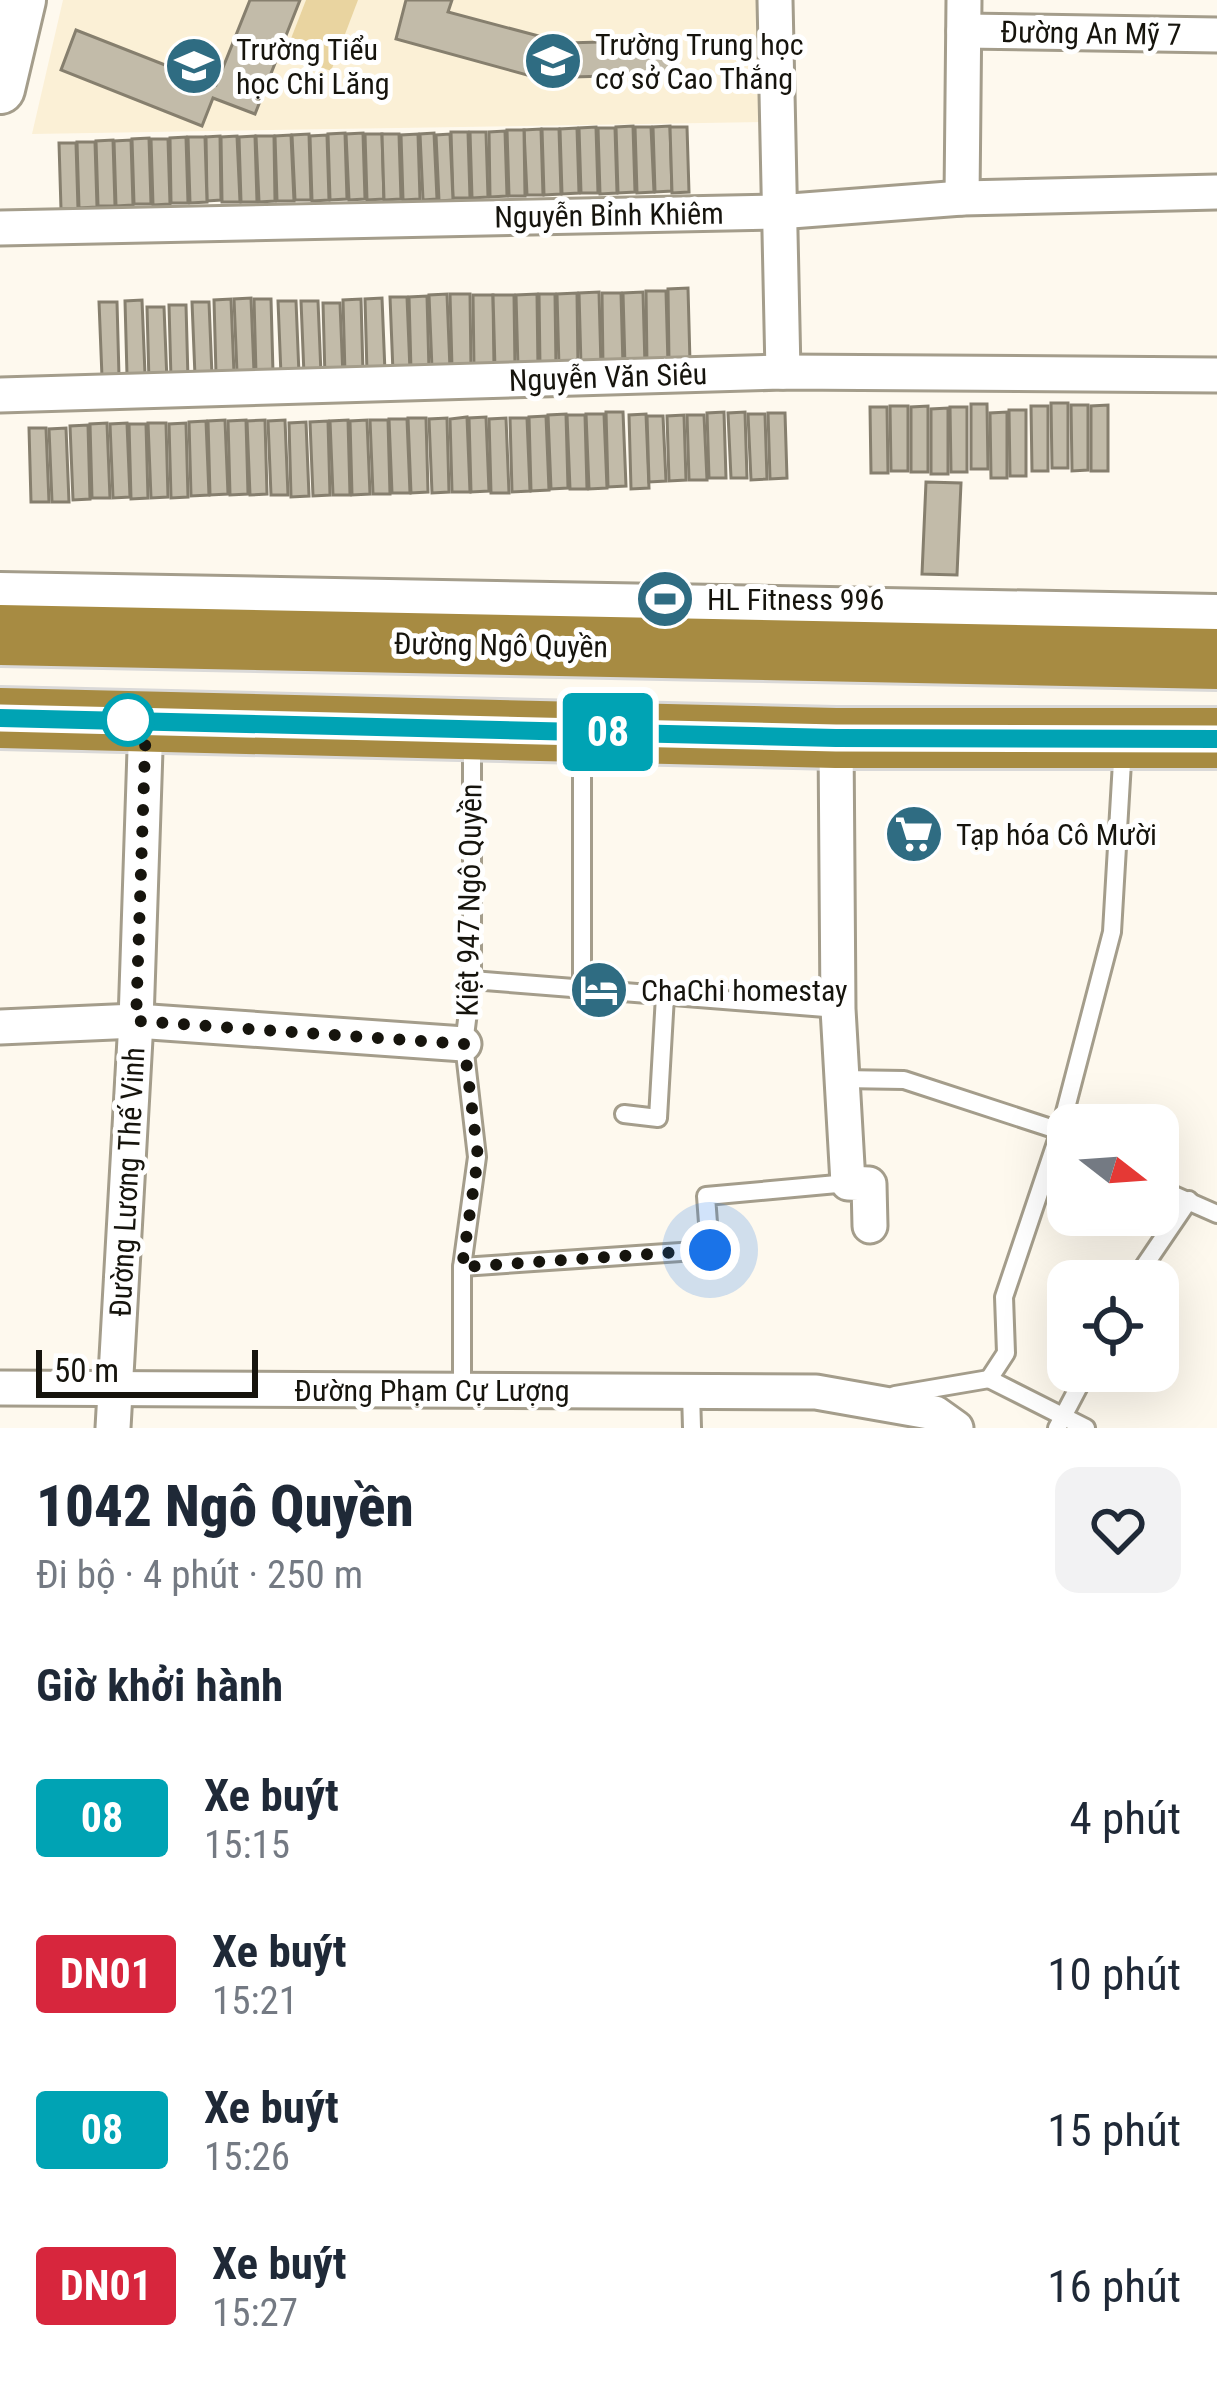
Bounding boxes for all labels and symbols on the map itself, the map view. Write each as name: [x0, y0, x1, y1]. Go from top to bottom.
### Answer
street label: Đường An Mỹ 7: [1000, 14, 1182, 52]
place label: Trường Trung học cơ sở Cao Thắng: [595, 27, 804, 96]
school or university icon: Trường Trung học cơ sở Cao Thắng: [522, 30, 584, 92]
place label: Trường Tiểu học Chi Lăng: [236, 32, 390, 101]
school or university icon: Trường Tiểu học Chi Lăng: [163, 35, 225, 97]
street label: Nguyễn Bỉnh Khiêm: [494, 196, 724, 234]
street label: Nguyễn Văn Siêu: [508, 356, 708, 398]
sports icon: HL Fitness 996: [634, 568, 696, 630]
place label: HL Fitness 996: [707, 582, 884, 617]
street label: Đường Ngô Quyền: [394, 626, 608, 664]
line badge: 08: [554, 693, 662, 771]
unlabelled marker: [103, 695, 153, 745]
street label: Kiệt 947 Ngô Quyền: [449, 783, 489, 1017]
supermarket icon: Tạp hóa Cô Mười: [883, 803, 945, 865]
place label: Tạp hóa Cô Mười: [956, 817, 1157, 852]
hotel icon: ChaChi homestay: [568, 959, 630, 1021]
place label: ChaChi homestay: [641, 973, 848, 1008]
street label: Đường Lương Thế Vinh: [102, 1046, 152, 1318]
north arrow: [1047, 1104, 1179, 1236]
your location: [680, 1220, 740, 1280]
scale bar: [36, 1344, 258, 1397]
street label: Đường Phạm Cự Lượng: [294, 1373, 570, 1408]

